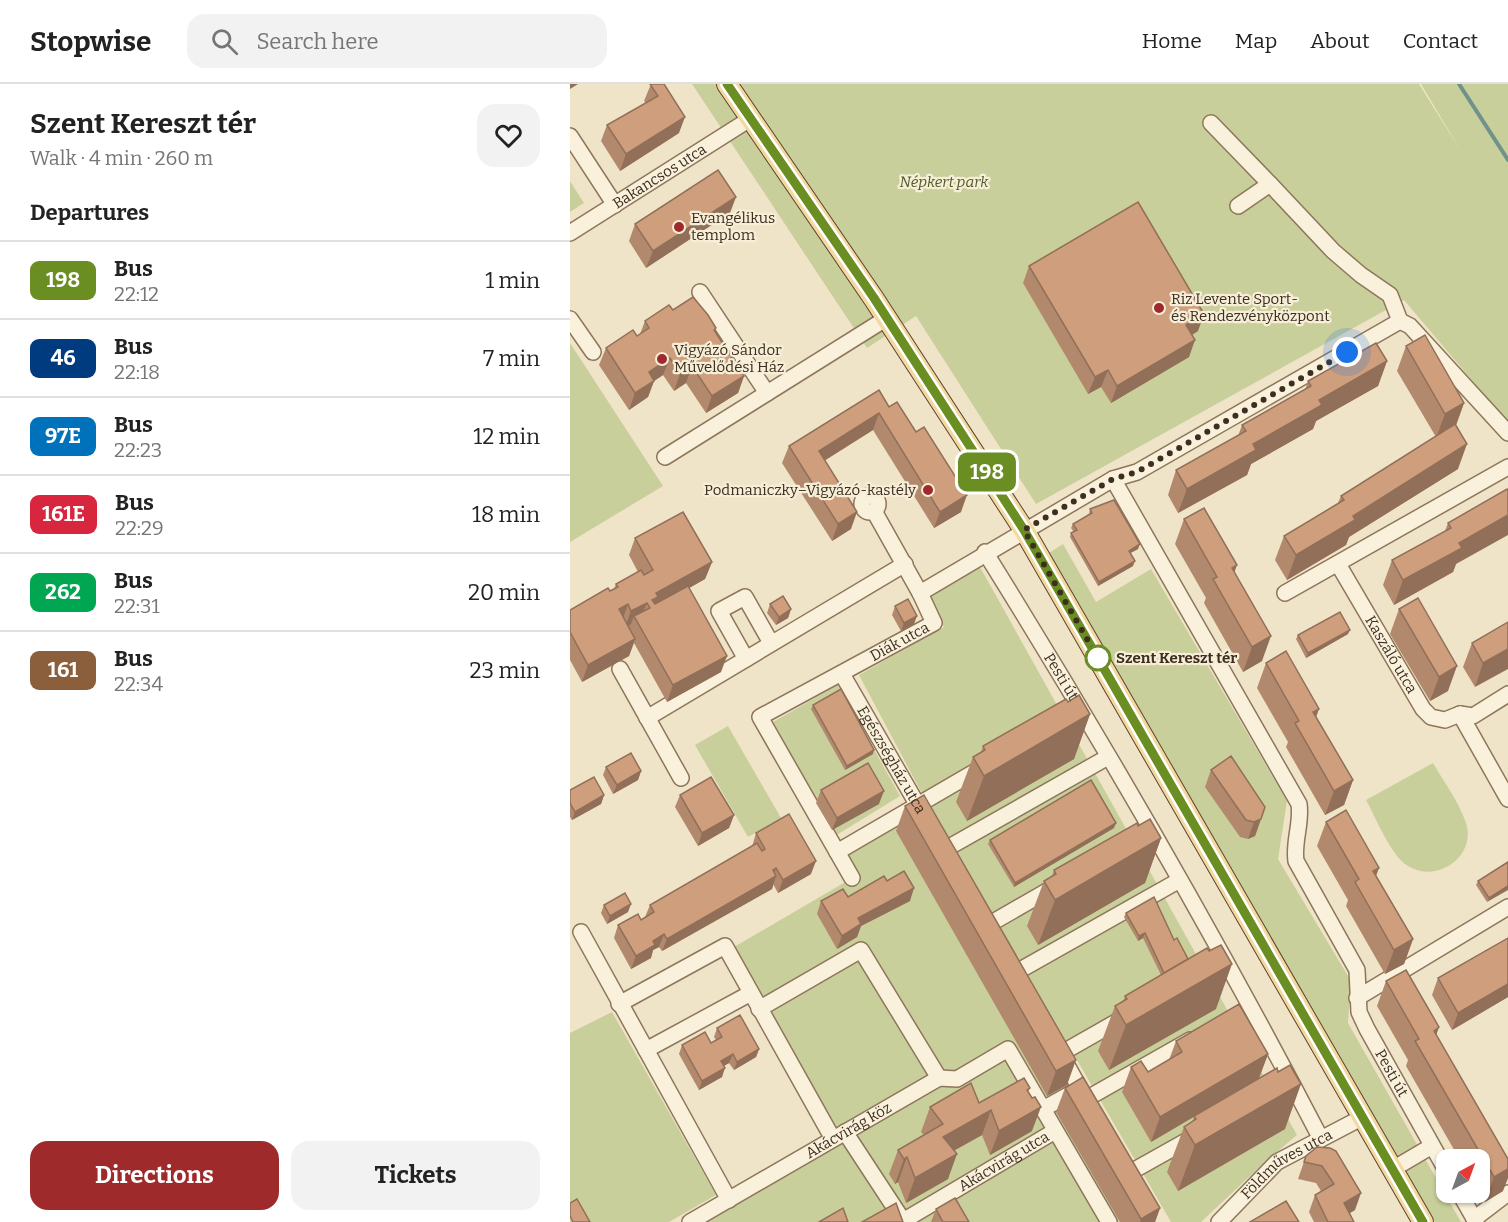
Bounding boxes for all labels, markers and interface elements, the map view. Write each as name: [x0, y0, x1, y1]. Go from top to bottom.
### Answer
search box: [187, 14, 607, 68]
text: Stopwise: [30, 25, 151, 58]
icon: search: [208, 25, 241, 58]
text: Search here: [256, 28, 379, 55]
text: Home: [1142, 28, 1202, 54]
text: Map: [1235, 28, 1277, 54]
text: About: [1310, 28, 1370, 54]
text: Contact: [1403, 28, 1478, 54]
button: heart: [477, 104, 540, 167]
text: Szent Kereszt tér: [30, 107, 256, 140]
street label: Bakancsos utca: [609, 140, 710, 213]
text: Walk · 4 min · 260 m: [30, 146, 213, 170]
park label: Népkert park: [900, 173, 989, 191]
text: Departures: [30, 199, 149, 226]
place label: Evangélikus templom: [691, 209, 775, 244]
marker: Evangélikus templom: [672, 220, 686, 234]
text: Bus: [114, 255, 153, 282]
text: 198: [46, 267, 80, 293]
text: 1 min: [485, 267, 540, 294]
text: 22:12: [114, 282, 159, 306]
place label: Riz Levente Sport- és Rendezvényközpont: [1171, 290, 1330, 325]
marker: Riz Levente Sport- és Rendezvényközpont: [1152, 301, 1166, 315]
text: Bus: [114, 333, 153, 360]
your location: [1332, 337, 1362, 367]
place label: Vigyázó Sándor Művelődési Ház: [674, 341, 784, 376]
text: 46: [50, 345, 76, 371]
text: 7 min: [483, 345, 540, 372]
marker: Vigyázó Sándor Művelődési Ház: [655, 352, 669, 366]
text: 22:18: [114, 360, 160, 384]
text: Bus: [114, 411, 153, 438]
text: 97E: [45, 423, 81, 449]
text: 12 min: [473, 423, 540, 450]
text: 22:23: [114, 438, 162, 462]
line badge: 198: [952, 452, 1022, 492]
text: 198: [970, 459, 1004, 485]
place label: Podmaniczky–Vigyázó-kastély: [704, 481, 916, 499]
marker: Podmaniczky–Vigyázó-kastély: [921, 483, 935, 497]
text: Bus: [115, 489, 154, 516]
text: 161E: [42, 501, 85, 527]
text: 18 min: [472, 501, 540, 528]
text: 22:29: [115, 516, 164, 540]
text: Bus: [114, 567, 153, 594]
text: 262: [45, 579, 81, 605]
text: 20 min: [468, 579, 540, 606]
text: 22:31: [114, 594, 160, 618]
street label: Kaszáló utca: [1361, 612, 1421, 697]
street label: Diák utca: [867, 618, 932, 665]
text: Bus: [114, 645, 153, 672]
marker: Szent Kereszt tér: [1085, 645, 1111, 671]
place label: Szent Kereszt tér: [1116, 649, 1237, 667]
street label: Pesti út: [1040, 650, 1083, 704]
text: 161: [48, 657, 78, 683]
text: 23 min: [470, 657, 540, 684]
text: 22:34: [114, 672, 163, 696]
street label: Egészségház utca: [853, 703, 930, 817]
street label: Pesti út: [1371, 1046, 1412, 1101]
street label: Akácvirág köz: [802, 1099, 895, 1162]
street label: Földműves utca: [1237, 1126, 1335, 1203]
street label: Akácvirág utca: [955, 1128, 1052, 1195]
button: Directions: [30, 1141, 279, 1210]
button: Tickets: [291, 1141, 540, 1210]
north arrow: [1436, 1149, 1490, 1203]
map controls: [1436, 1149, 1490, 1203]

